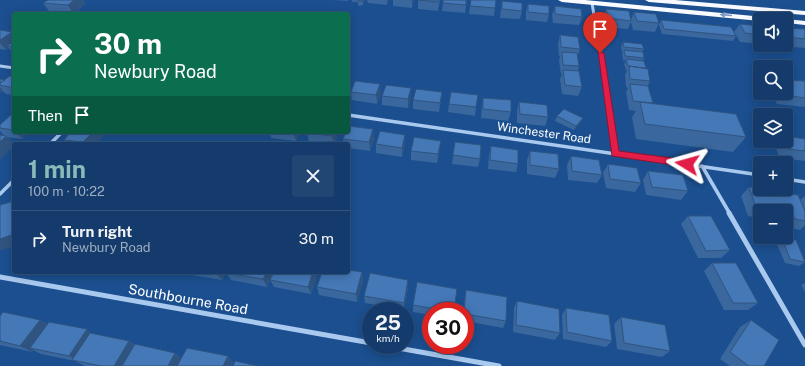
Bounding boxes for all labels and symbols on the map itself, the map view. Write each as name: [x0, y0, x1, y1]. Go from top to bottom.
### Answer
pin: [583, 12, 617, 53]
one-way arrow: [720, 12, 732, 19]
street label: Winchester Road: [496, 119, 592, 147]
position arrow: [666, 143, 708, 185]
street label: Southbourne Road: [127, 281, 249, 317]
speed limit sign: 30: [422, 302, 474, 354]

